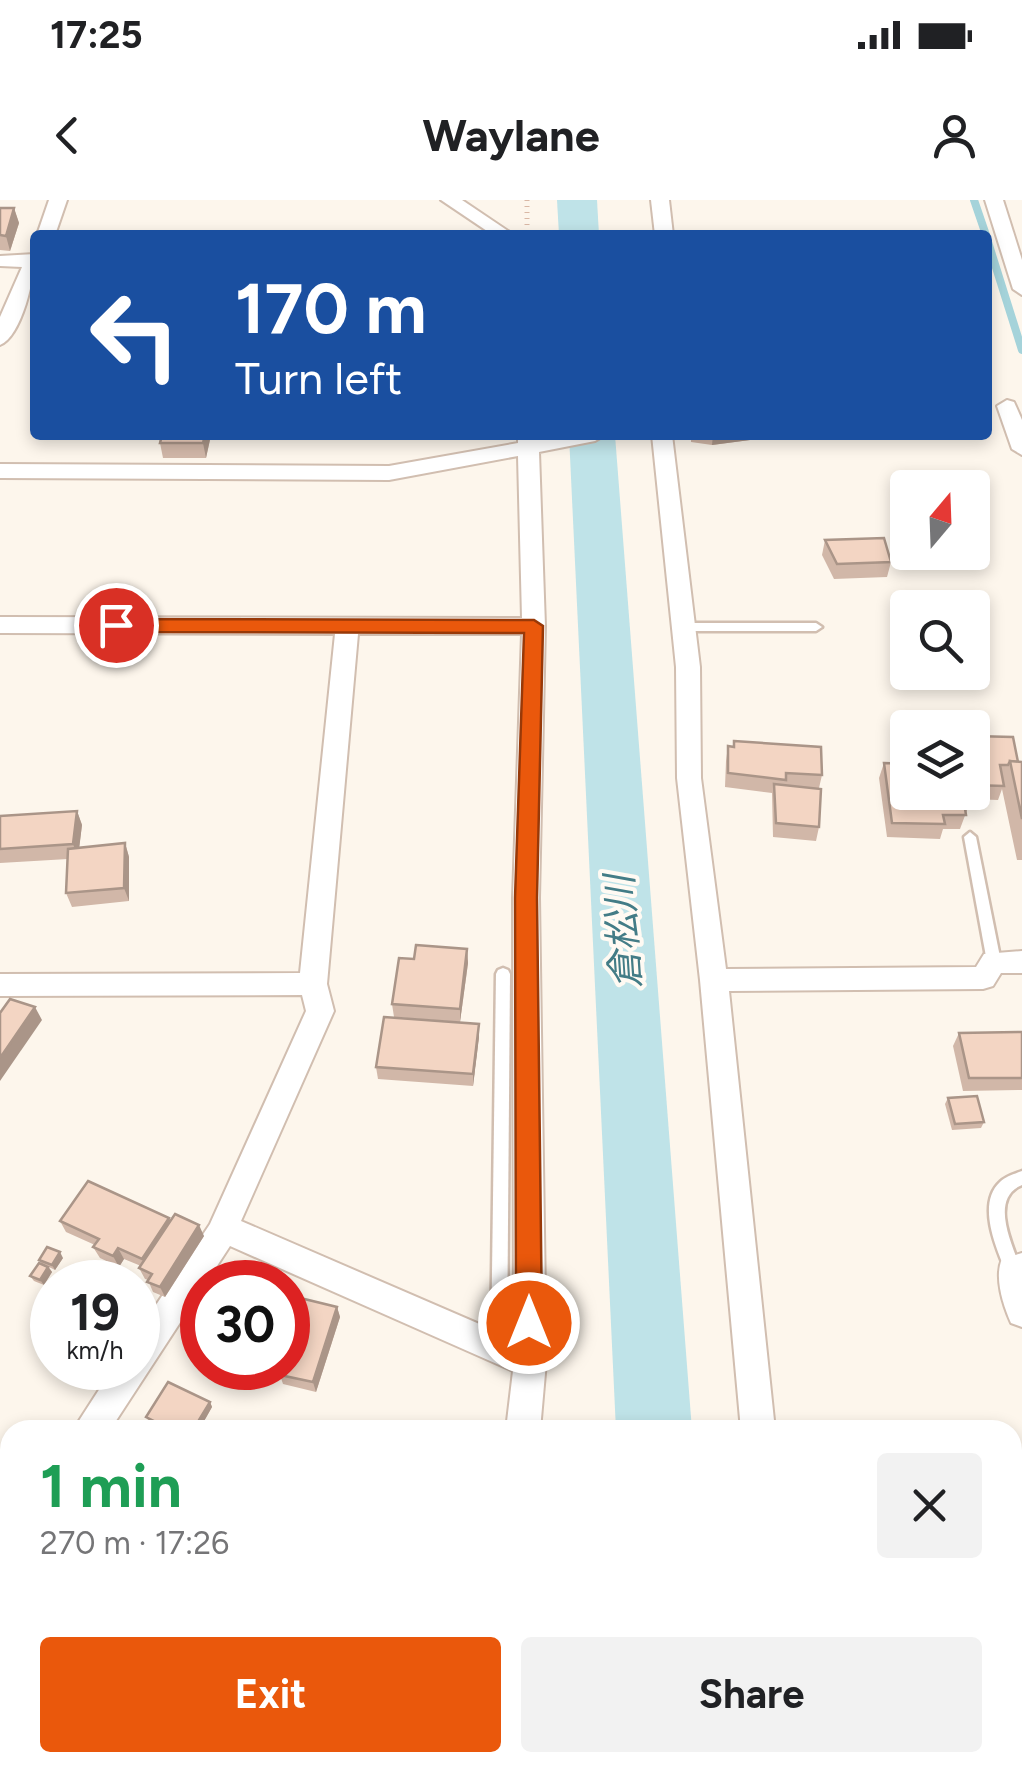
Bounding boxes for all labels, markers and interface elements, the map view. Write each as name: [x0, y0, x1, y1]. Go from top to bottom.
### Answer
text: 17:25: [50, 12, 143, 58]
icon: back: [40, 108, 95, 163]
text: Waylane: [422, 108, 600, 162]
icon: person: [927, 108, 982, 163]
text: 170 m: [235, 266, 427, 351]
icon: left: [70, 270, 200, 400]
text: Turn left: [235, 351, 402, 405]
north arrow: [890, 470, 990, 570]
map controls: [890, 470, 990, 810]
pin: [74, 583, 159, 668]
button: search: [890, 590, 990, 690]
icon: arrive: [89, 598, 144, 653]
button: layers: [890, 710, 990, 810]
water label: 倉松川: [596, 870, 650, 990]
speed limit sign: 30: [180, 1260, 310, 1390]
position arrow: [477, 1271, 581, 1375]
text: 19: [70, 1282, 120, 1343]
text: km/h: [66, 1335, 124, 1365]
text: 1 min: [40, 1450, 182, 1522]
button: close: [877, 1453, 982, 1558]
text: 270 m · 17:26: [40, 1524, 229, 1562]
button: Exit: [40, 1637, 501, 1752]
button: Share: [521, 1637, 982, 1752]

